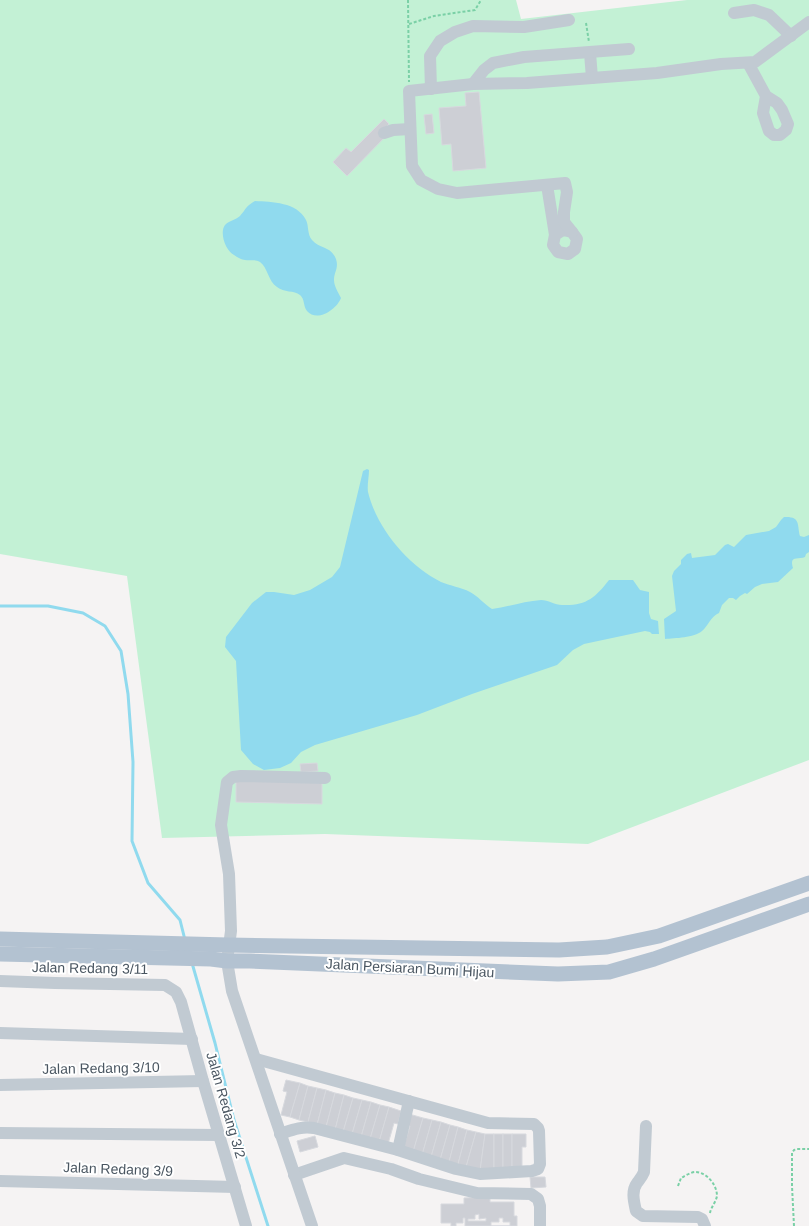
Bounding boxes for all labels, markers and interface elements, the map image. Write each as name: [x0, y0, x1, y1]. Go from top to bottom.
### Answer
street label: Jalan Persiaran Bumi Hijau: [325, 956, 495, 980]
street label: Jalan Redang 3/11: [32, 959, 149, 977]
street label: Jalan Redang 3/2: [203, 1050, 249, 1160]
street label: Jalan Redang 3/10: [42, 1059, 160, 1077]
street label: Jalan Redang 3/9: [63, 1159, 173, 1179]

